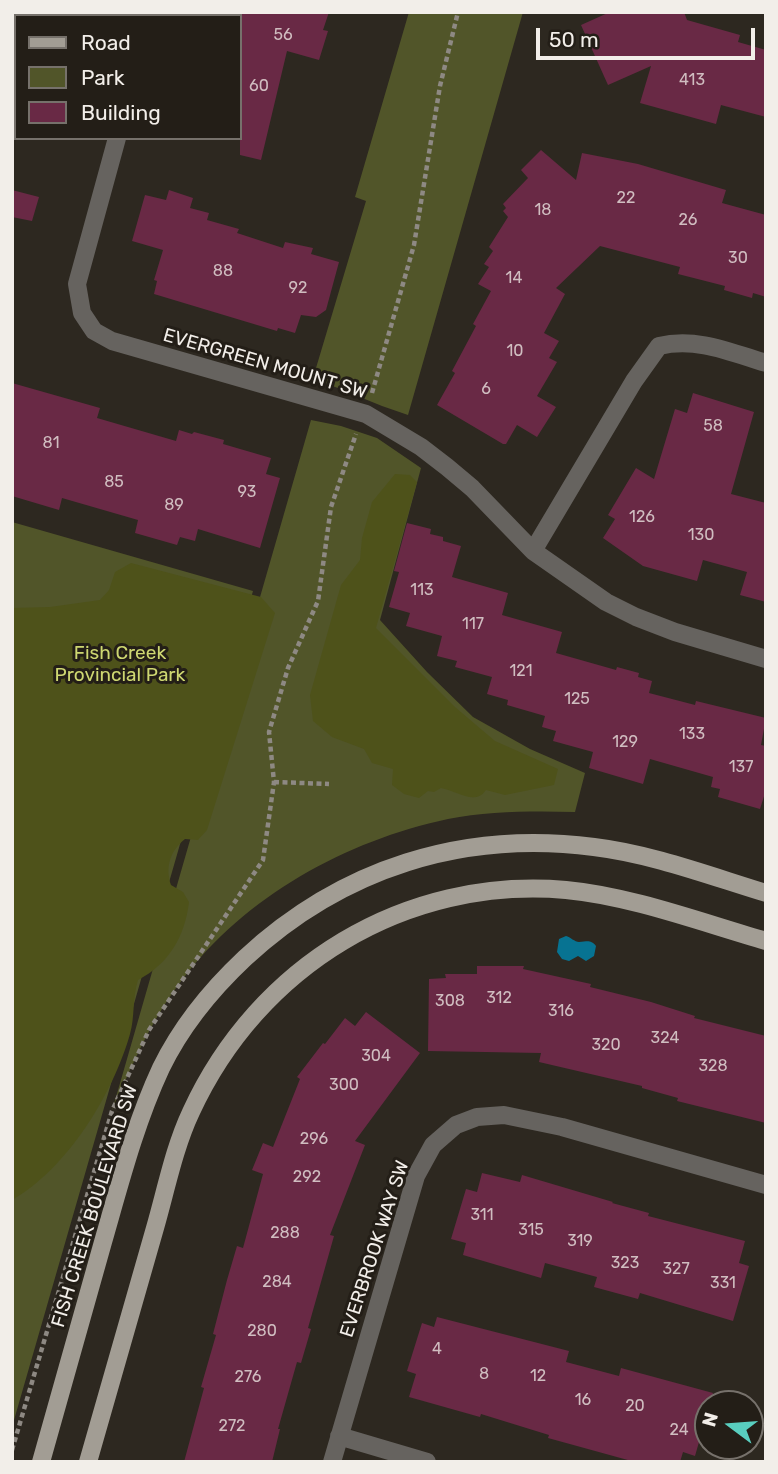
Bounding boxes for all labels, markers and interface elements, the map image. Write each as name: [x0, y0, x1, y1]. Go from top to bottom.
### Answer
legend: [14, 14, 242, 140]
scale bar: [540, 14, 759, 58]
house number: 56: [273, 25, 293, 45]
text: 50 m: [549, 27, 599, 52]
text: Road: [81, 30, 131, 55]
text: Park: [81, 65, 125, 90]
house number: 413: [679, 70, 705, 90]
house number: 60: [249, 76, 269, 96]
text: Building: [81, 100, 161, 125]
house number: 22: [617, 188, 635, 208]
house number: 18: [534, 200, 552, 220]
house number: 26: [678, 210, 698, 230]
house number: 30: [728, 248, 748, 268]
house number: 88: [213, 261, 233, 281]
house number: 14: [506, 268, 522, 288]
house number: 92: [289, 278, 307, 298]
street label: EVERGREEN MOUNT SW: [160, 324, 370, 404]
house number: 10: [506, 341, 524, 361]
house number: 6: [481, 379, 491, 399]
house number: 58: [703, 416, 723, 436]
house number: 81: [42, 433, 60, 453]
house number: 85: [104, 472, 124, 492]
house number: 93: [238, 482, 256, 502]
house number: 89: [164, 495, 184, 515]
house number: 126: [629, 507, 655, 527]
house number: 130: [688, 525, 714, 545]
house number: 113: [410, 580, 434, 600]
house number: 117: [462, 614, 484, 634]
park label: Fish Creek Provincial Park: [55, 643, 185, 687]
house number: 121: [509, 661, 533, 681]
house number: 125: [564, 689, 590, 709]
house number: 133: [679, 724, 705, 744]
house number: 129: [612, 732, 638, 752]
house number: 137: [729, 757, 753, 777]
house number: 312: [486, 988, 512, 1008]
house number: 308: [435, 991, 465, 1011]
house number: 316: [548, 1001, 574, 1021]
house number: 324: [651, 1028, 679, 1048]
house number: 320: [591, 1035, 621, 1055]
house number: 304: [361, 1046, 391, 1066]
house number: 328: [698, 1056, 728, 1076]
house number: 300: [329, 1075, 359, 1095]
street label: FISH CREEK BOULEVARD SW: [47, 1082, 143, 1330]
house number: 296: [300, 1129, 328, 1149]
street label: EVERBROOK WAY SW: [336, 1158, 414, 1340]
house number: 292: [293, 1167, 321, 1187]
house number: 311: [470, 1205, 494, 1225]
house number: 315: [518, 1220, 544, 1240]
house number: 288: [270, 1223, 300, 1243]
house number: 319: [567, 1231, 593, 1251]
house number: 323: [611, 1253, 639, 1273]
house number: 327: [662, 1259, 690, 1279]
house number: 284: [262, 1272, 292, 1292]
house number: 331: [710, 1273, 736, 1293]
house number: 280: [247, 1321, 277, 1341]
house number: 4: [432, 1339, 442, 1359]
house number: 8: [479, 1364, 489, 1384]
house number: 12: [530, 1366, 546, 1386]
house number: 276: [235, 1367, 261, 1387]
house number: 16: [575, 1390, 591, 1410]
north arrow: [694, 1390, 764, 1460]
house number: 20: [625, 1396, 645, 1416]
text: N: [697, 1410, 723, 1429]
house number: 272: [219, 1416, 245, 1436]
house number: 24: [669, 1420, 689, 1440]

